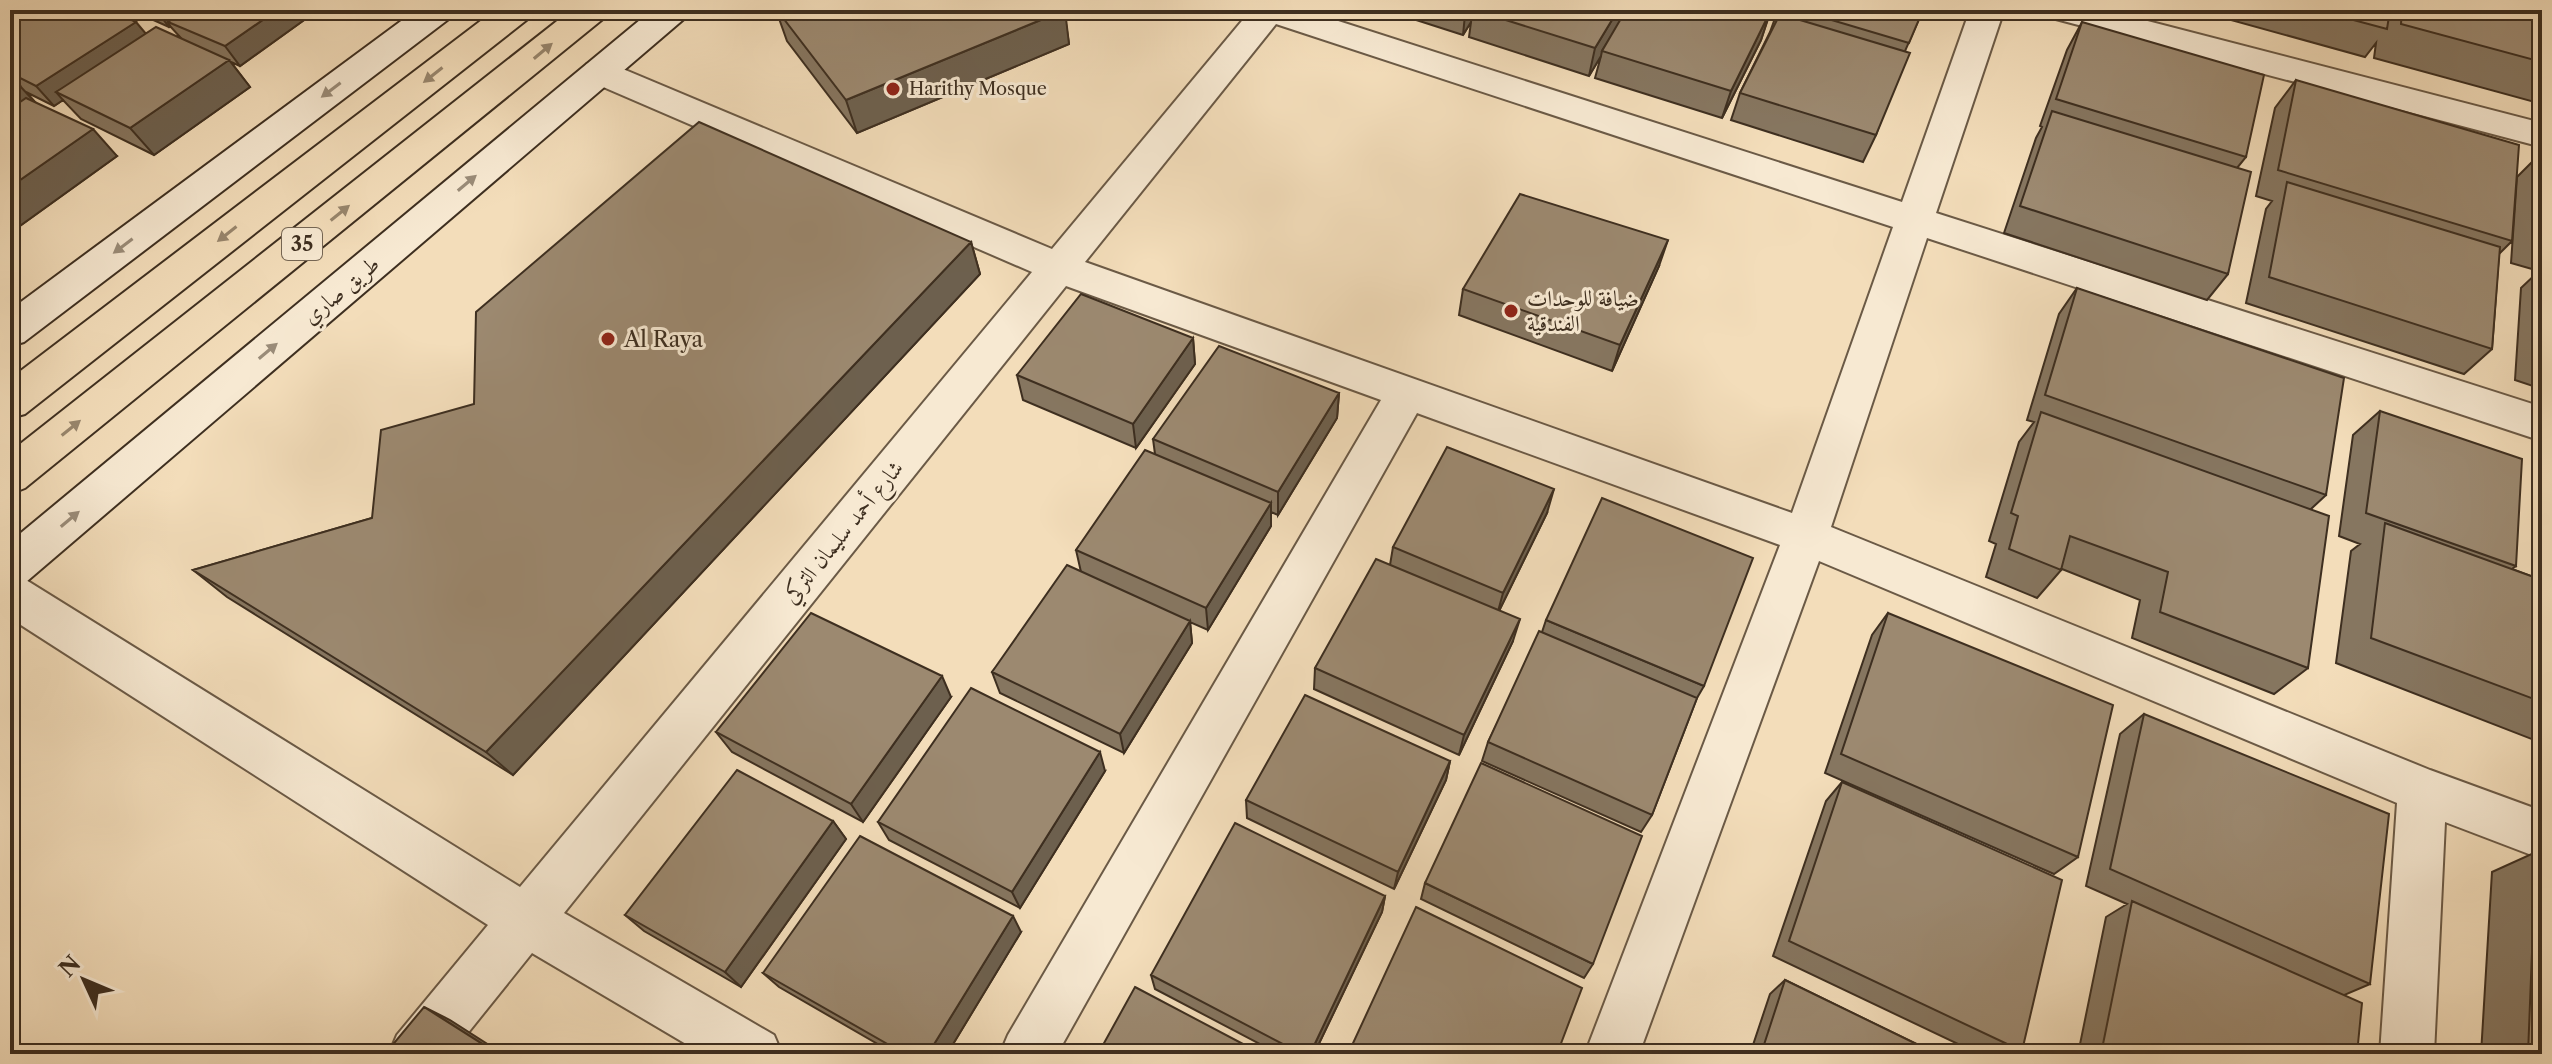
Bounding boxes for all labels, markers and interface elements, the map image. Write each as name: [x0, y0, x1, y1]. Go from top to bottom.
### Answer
one-way arrow: [533, 43, 553, 60]
one-way arrow: [423, 66, 443, 82]
place label: Harithy Mosque: [909, 78, 1047, 100]
marker: Harithy Mosque: [884, 80, 902, 98]
one-way arrow: [321, 82, 341, 98]
one-way arrow: [457, 175, 477, 192]
one-way arrow: [330, 206, 350, 222]
one-way arrow: [217, 225, 237, 241]
road number: 35: [282, 228, 322, 260]
one-way arrow: [113, 238, 133, 254]
street label: طريق صاري: [297, 250, 388, 333]
place label: ضيافة للوحدات الفندقية: [1527, 285, 1639, 337]
marker: ضيافة للوحدات الفندقية: [1502, 302, 1520, 320]
place label: Al Raya: [623, 326, 703, 353]
marker: Al Raya: [599, 330, 617, 348]
one-way arrow: [258, 343, 278, 360]
one-way arrow: [61, 420, 81, 436]
street label: شارع أحمد سليمان التركي: [775, 454, 913, 612]
one-way arrow: [59, 511, 79, 528]
north arrow: [44, 940, 124, 1020]
text: N: [54, 950, 86, 983]

